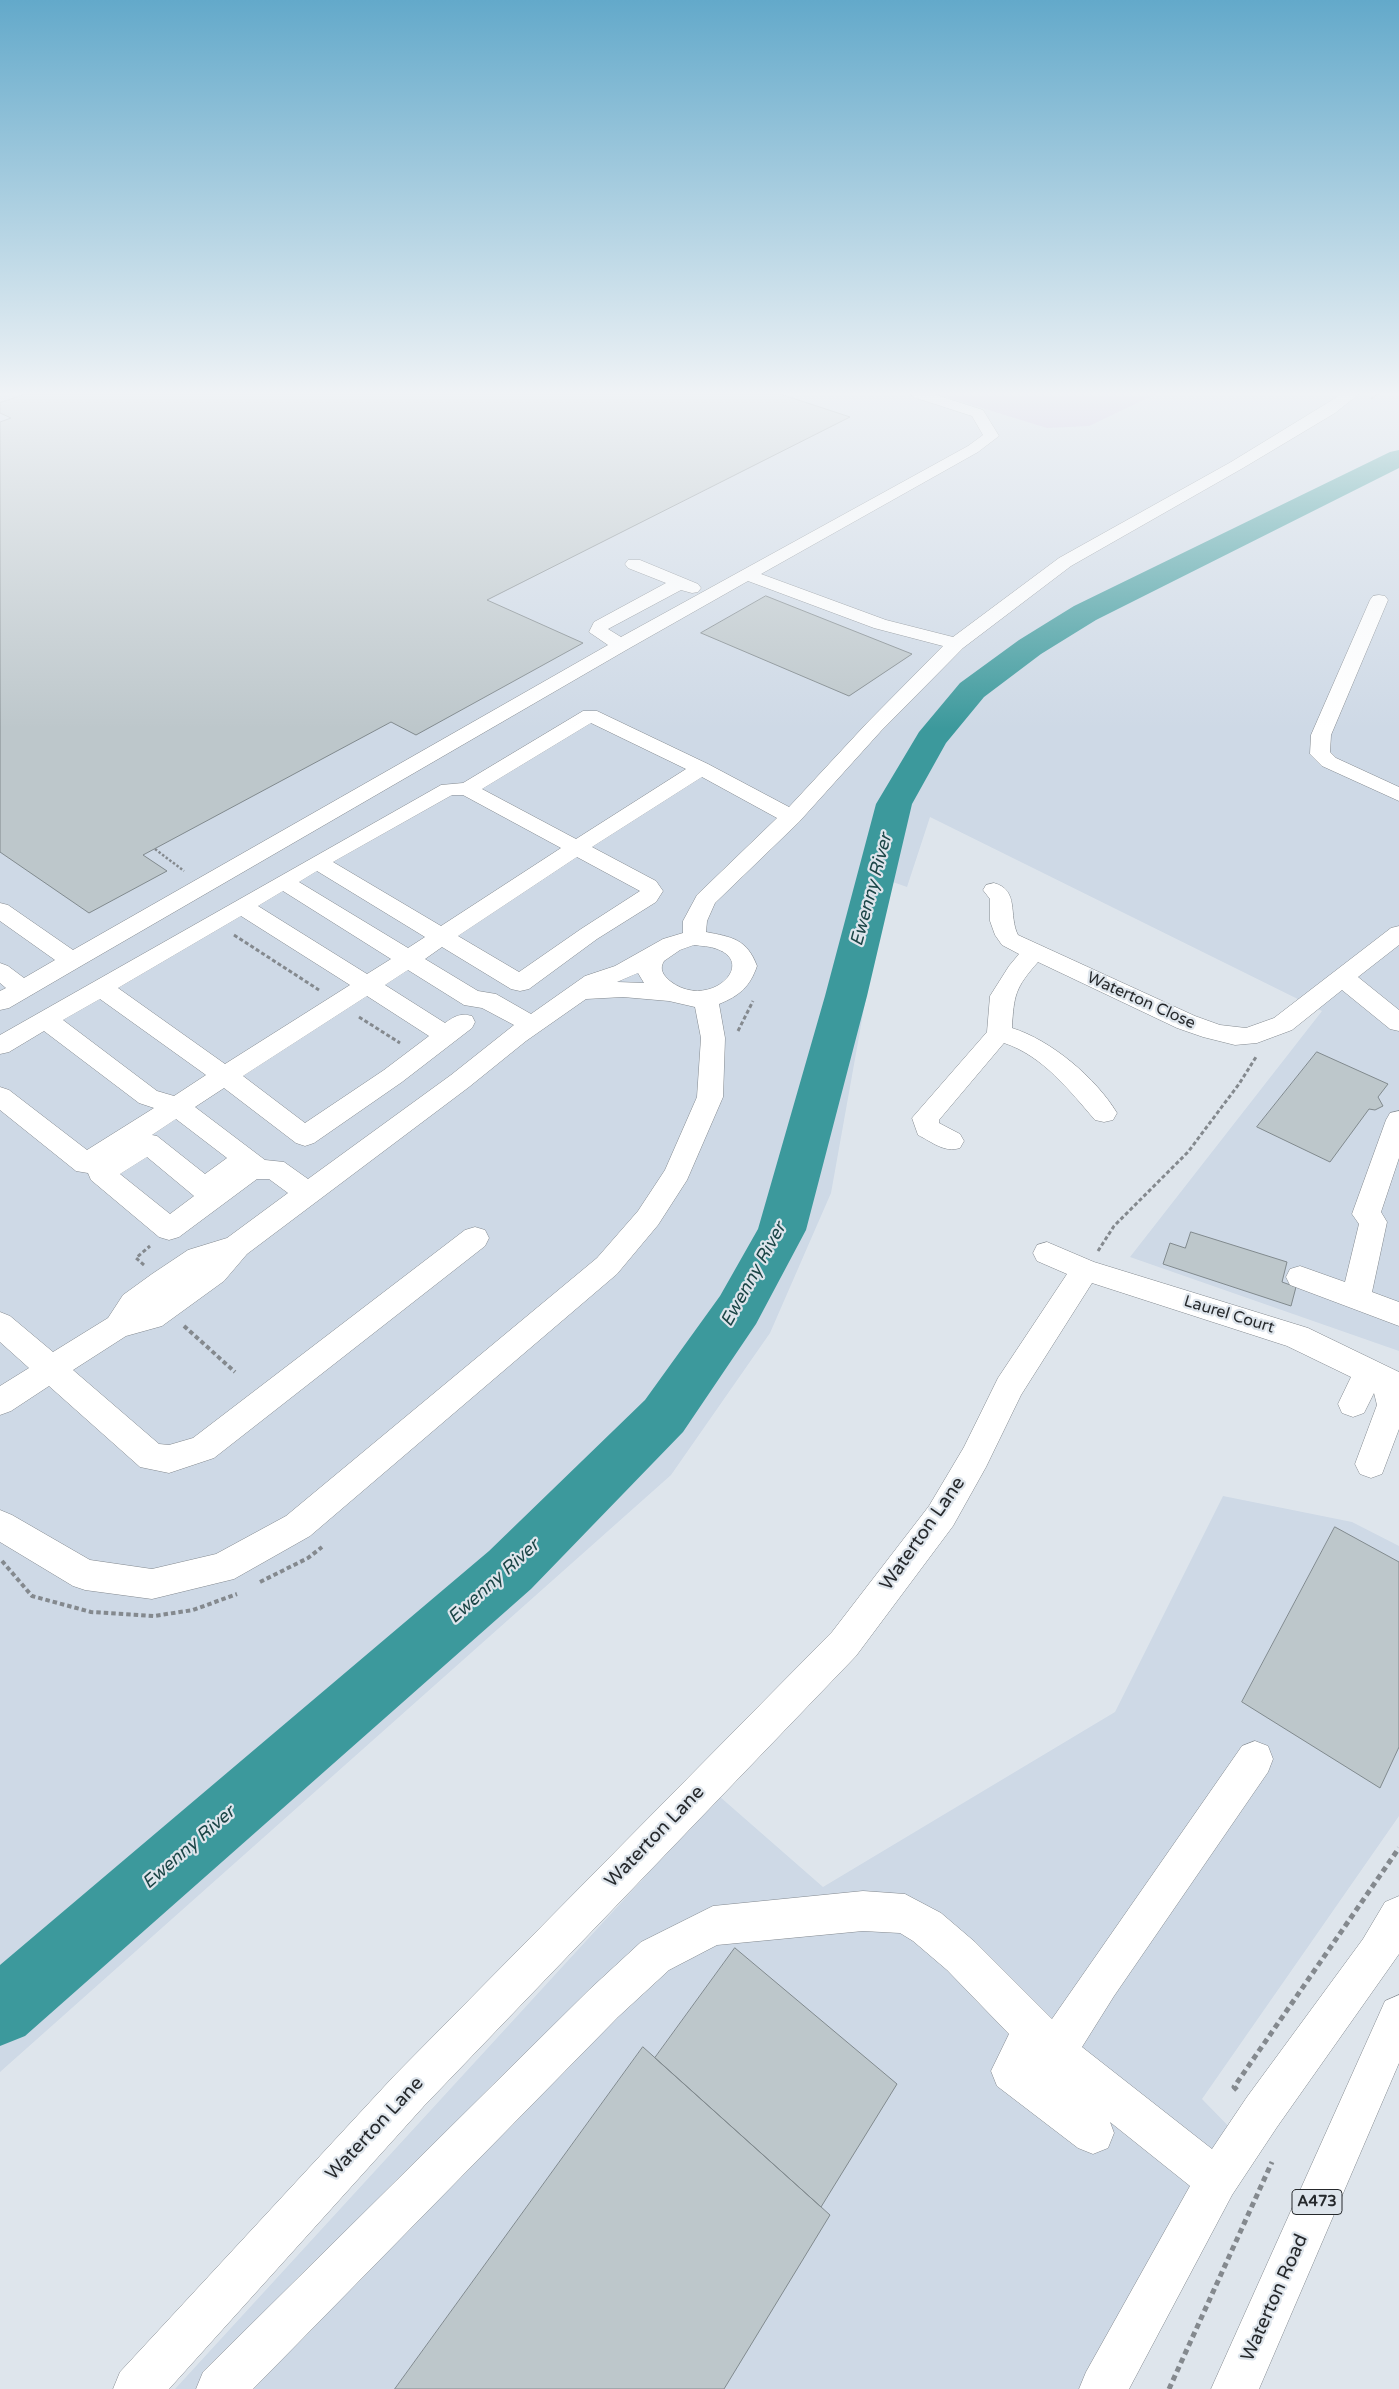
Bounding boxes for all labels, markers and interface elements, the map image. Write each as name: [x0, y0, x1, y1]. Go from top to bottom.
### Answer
water label: Ewenny River: [847, 831, 897, 949]
street label: Waterton Close: [1084, 968, 1198, 1034]
water label: Ewenny River: [717, 1219, 791, 1331]
street label: Laurel Court: [1181, 1292, 1277, 1338]
street label: Waterton Lane: [875, 1473, 971, 1595]
water label: Ewenny River: [444, 1535, 544, 1629]
street label: Waterton Lane: [601, 1781, 709, 1893]
water label: Ewenny River: [138, 1802, 240, 1894]
street label: Waterton Lane: [321, 2073, 429, 2185]
road number: A473: [1292, 2190, 1342, 2214]
street label: Waterton Road: [1237, 2231, 1313, 2365]

